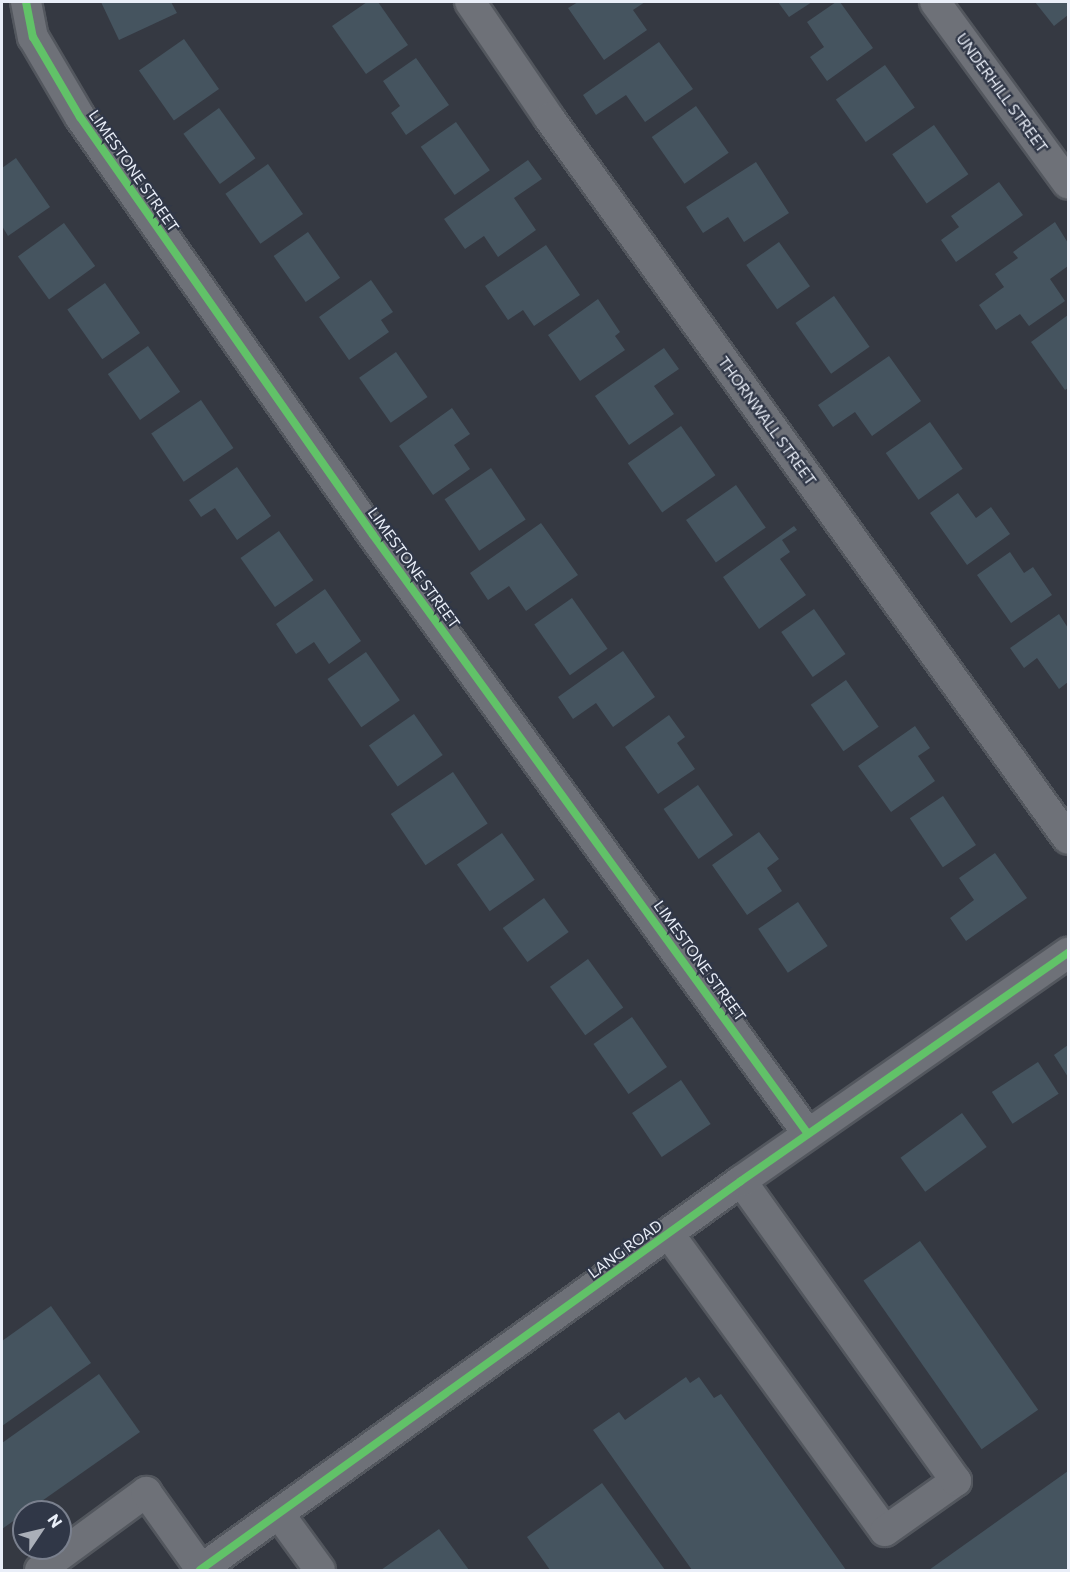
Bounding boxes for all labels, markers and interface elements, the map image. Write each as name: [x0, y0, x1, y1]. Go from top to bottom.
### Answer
street label: UNDERHILL STREET: [953, 30, 1051, 156]
street label: LIMESTONE STREET: [85, 107, 183, 235]
street label: THORNWALL STREET: [714, 353, 820, 489]
street label: LIMESTONE STREET: [364, 504, 464, 632]
street label: LIMESTONE STREET: [650, 897, 750, 1025]
street label: LANG ROAD: [584, 1216, 666, 1282]
north arrow: [12, 1500, 72, 1560]
text: N: [44, 1510, 67, 1531]

